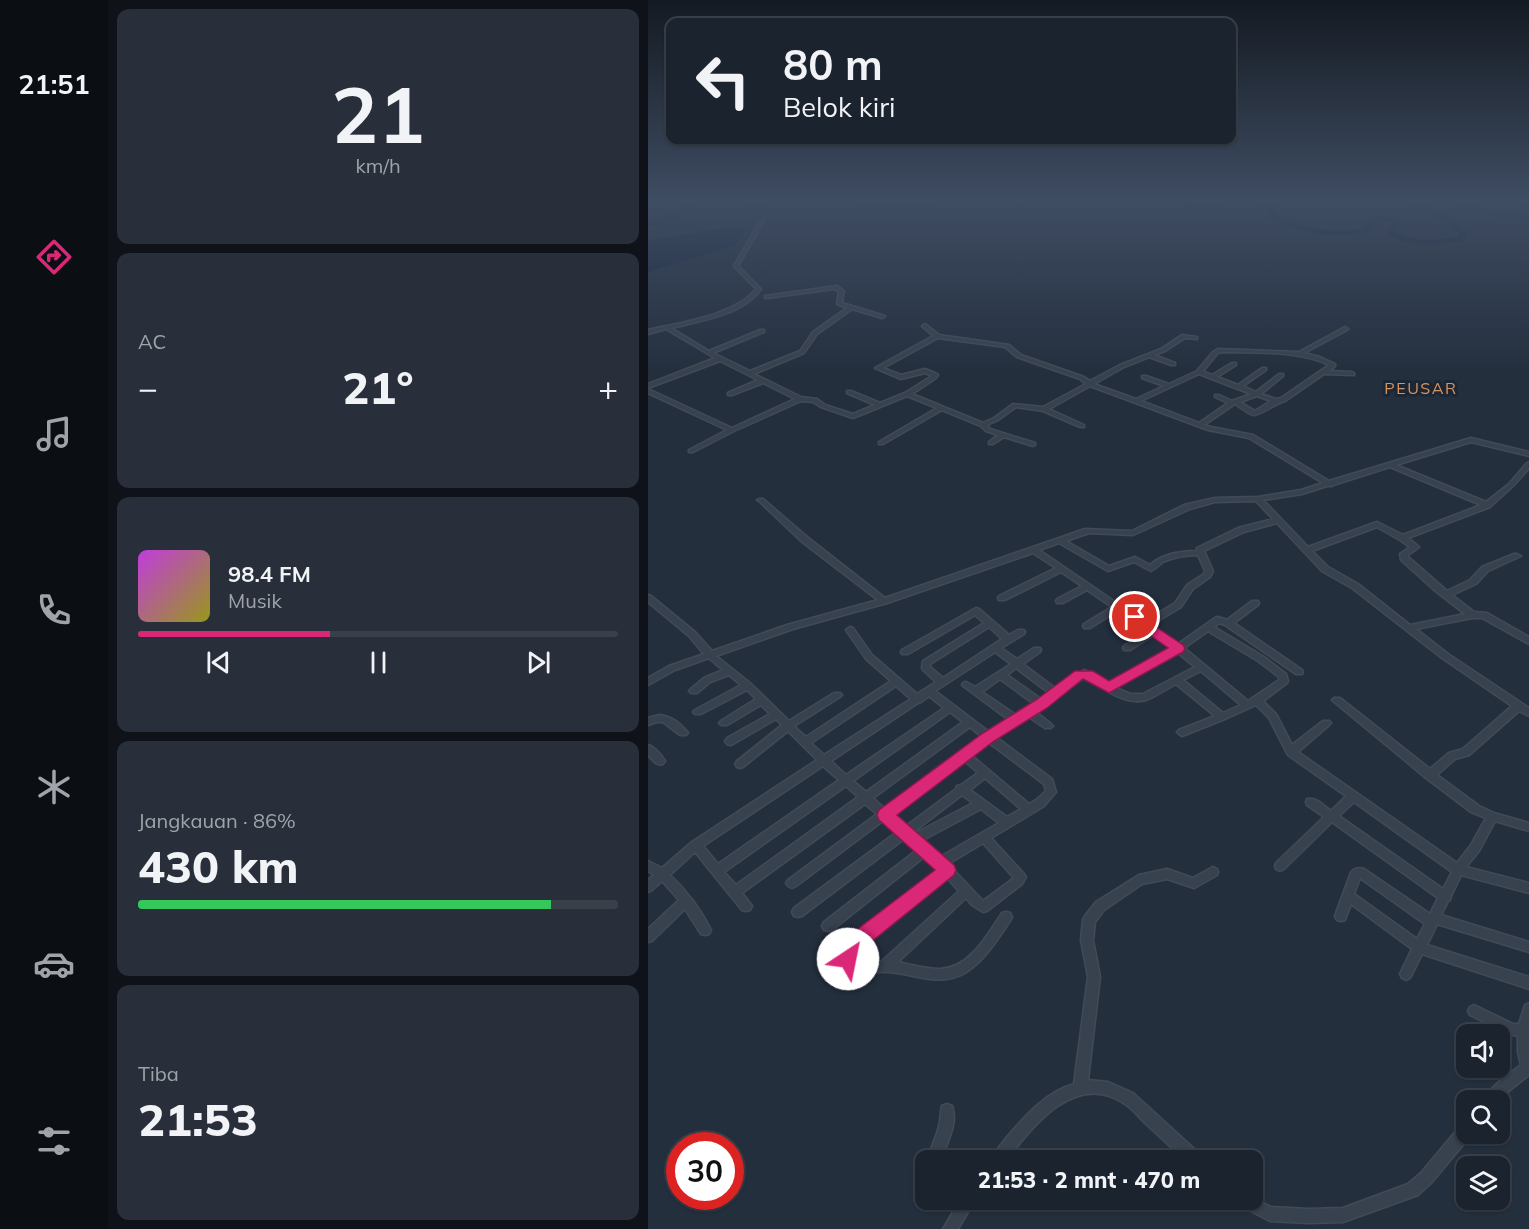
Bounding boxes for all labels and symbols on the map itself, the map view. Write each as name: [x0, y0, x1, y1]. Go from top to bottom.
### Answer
district label: PEUSAR: [1384, 378, 1458, 398]
pin: [1109, 591, 1160, 642]
position arrow: [816, 927, 880, 991]
speed limit sign: 30: [666, 1132, 744, 1210]

